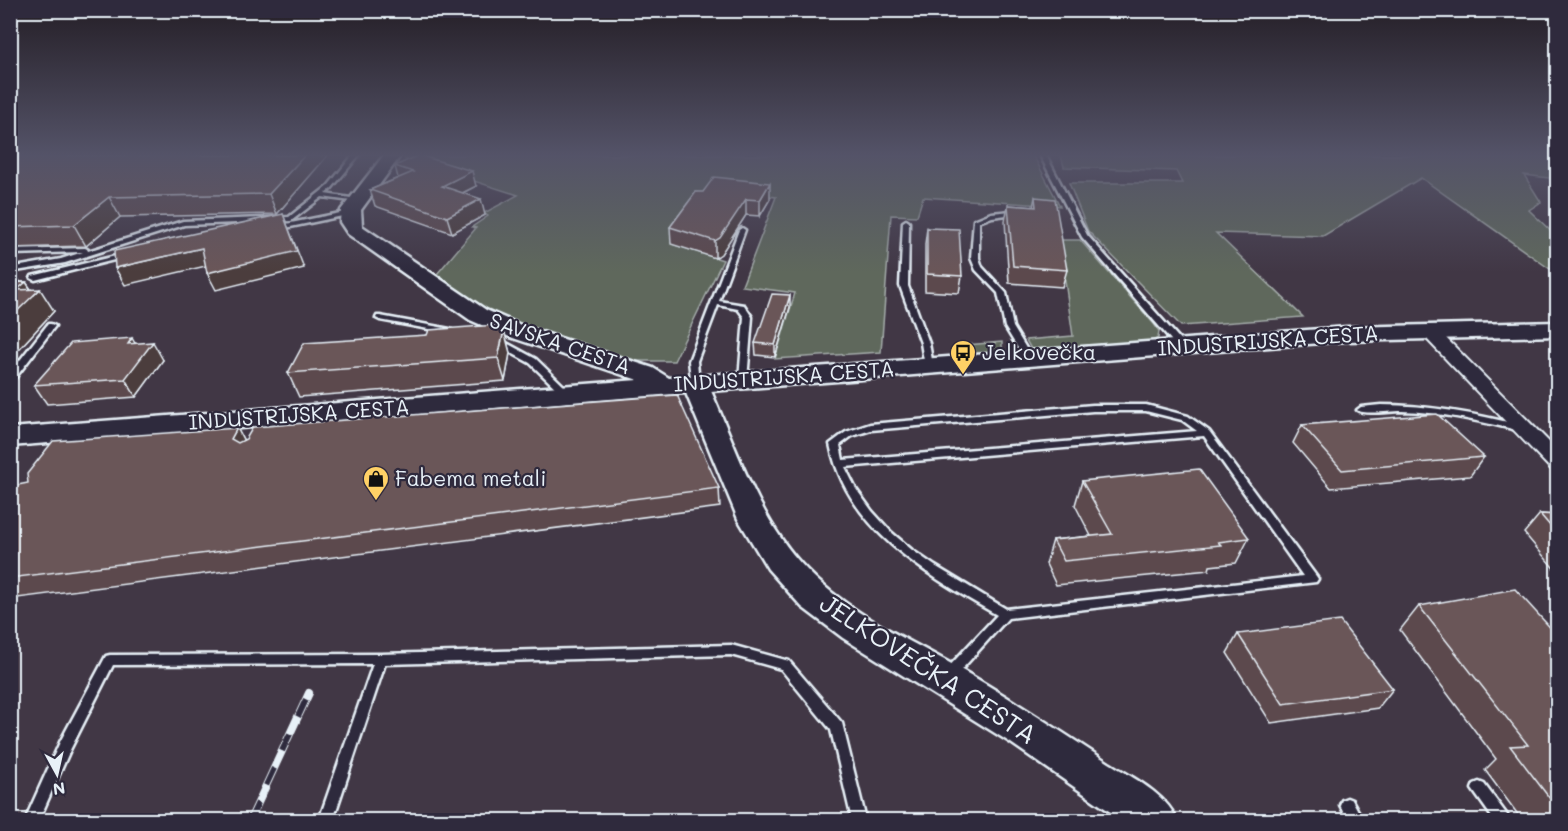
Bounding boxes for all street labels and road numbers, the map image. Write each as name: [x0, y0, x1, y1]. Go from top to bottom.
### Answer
street label: SAVSKA CESTA: [486, 306, 635, 379]
street label: INDUSTRIJSKA CESTA: [1156, 318, 1379, 361]
street label: INDUSTRIJSKA CESTA: [672, 354, 895, 397]
street label: INDUSTRIJSKA CESTA: [187, 392, 410, 435]
street label: JELKOVEČKA CESTA: [814, 585, 1044, 751]

